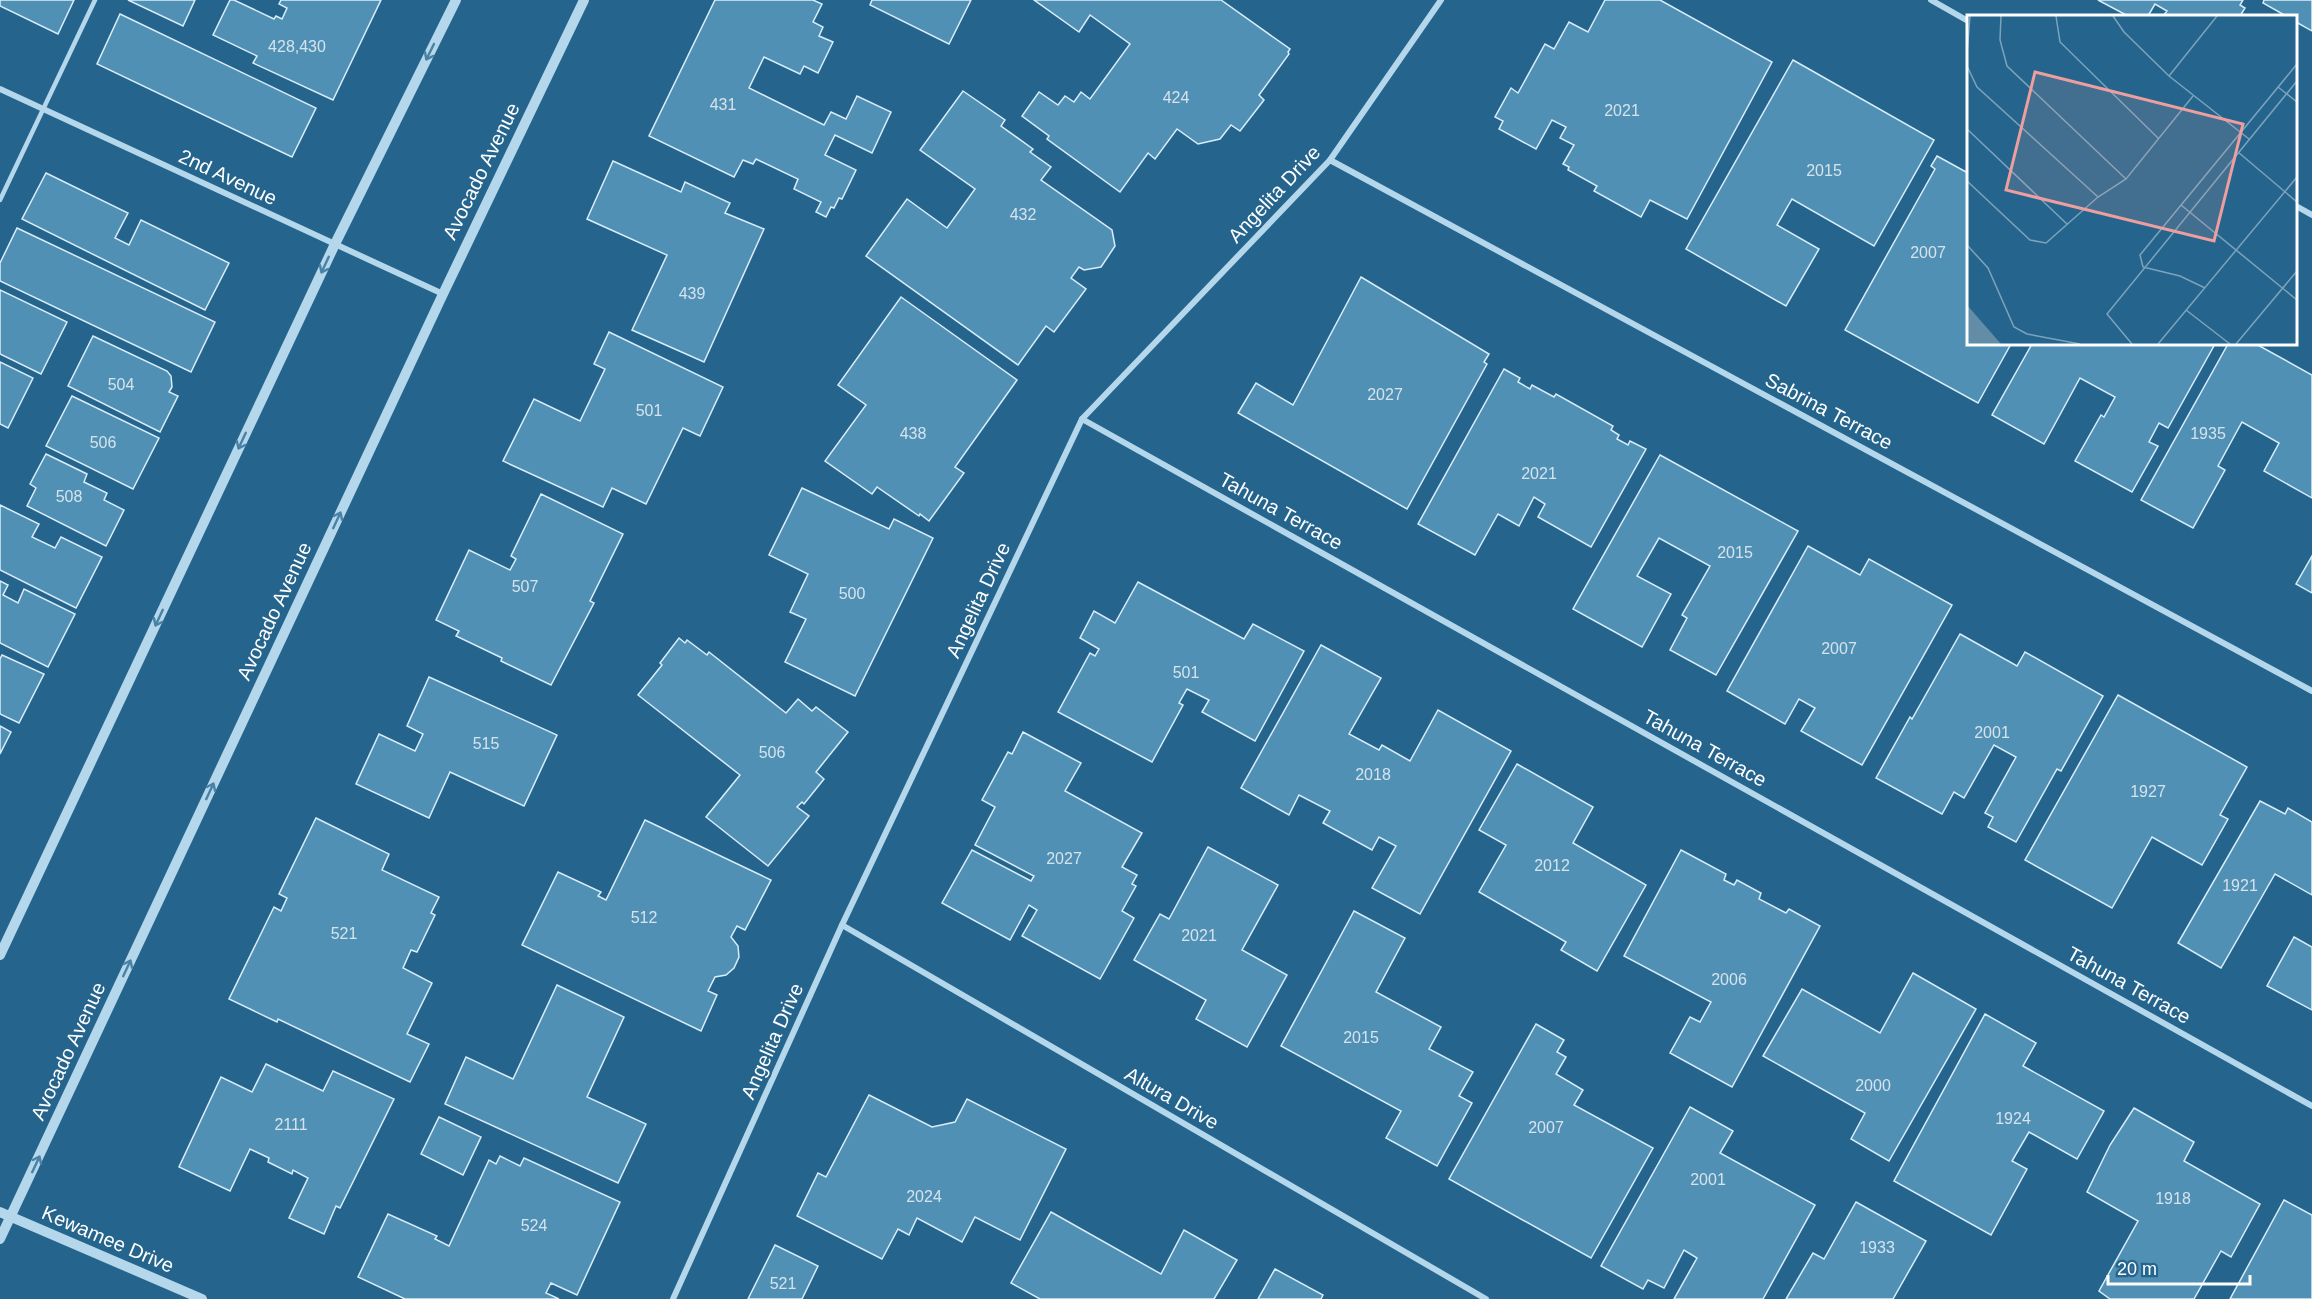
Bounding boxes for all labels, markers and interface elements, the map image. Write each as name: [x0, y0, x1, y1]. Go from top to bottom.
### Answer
inset map: [1967, 15, 2297, 345]
house number: 428,430: [268, 38, 326, 55]
one-way arrow: [424, 43, 436, 61]
house number: 424: [1163, 89, 1189, 106]
house number: 431: [710, 96, 736, 113]
street label: Avocado Avenue: [438, 99, 524, 243]
house number: 2021: [1604, 102, 1640, 119]
street label: Angelita Drive: [1223, 141, 1325, 247]
street label: 2nd Avenue: [176, 145, 280, 209]
house number: 2015: [1806, 162, 1842, 179]
house number: 432: [1010, 206, 1036, 223]
house number: 2007: [1910, 244, 1946, 261]
one-way arrow: [319, 255, 331, 273]
house number: 439: [679, 285, 705, 302]
street label: Sabrina Terrace: [1762, 368, 1896, 454]
house number: 504: [108, 376, 134, 393]
house number: 2027: [1367, 386, 1403, 403]
house number: 501: [636, 402, 662, 419]
house number: 438: [900, 425, 926, 442]
house number: 1935: [2190, 425, 2226, 442]
one-way arrow: [236, 432, 248, 450]
house number: 506: [90, 434, 116, 451]
house number: 2021: [1521, 465, 1557, 482]
street label: Tahuna Terrace: [1216, 468, 1346, 554]
house number: 508: [56, 488, 82, 505]
one-way arrow: [332, 511, 343, 529]
street label: Avocado Avenue: [232, 539, 316, 683]
street label: Angelita Drive: [942, 539, 1014, 661]
house number: 2015: [1717, 544, 1753, 561]
house number: 507: [512, 578, 538, 595]
house number: 500: [839, 585, 865, 602]
one-way arrow: [153, 608, 164, 626]
house number: 2007: [1821, 640, 1857, 657]
house number: 501: [1173, 664, 1199, 681]
street label: Tahuna Terrace: [1640, 705, 1770, 791]
house number: 2001: [1974, 724, 2010, 741]
house number: 515: [473, 735, 499, 752]
house number: 506: [759, 744, 785, 761]
house number: 2018: [1355, 766, 1391, 783]
one-way arrow: [204, 783, 216, 801]
house number: 1927: [2130, 783, 2166, 800]
house number: 2027: [1046, 850, 1082, 867]
house number: 2012: [1534, 857, 1570, 874]
house number: 1921: [2222, 877, 2258, 894]
house number: 512: [631, 909, 657, 926]
house number: 521: [331, 925, 357, 942]
house number: 2021: [1181, 927, 1217, 944]
street label: Tahuna Terrace: [2064, 942, 2194, 1028]
one-way arrow: [122, 960, 134, 978]
house number: 2006: [1711, 971, 1747, 988]
street label: Avocado Avenue: [26, 979, 110, 1123]
street label: Angelita Drive: [737, 980, 807, 1102]
house number: 2015: [1343, 1029, 1379, 1046]
street label: Altura Drive: [1121, 1062, 1223, 1134]
house number: 2000: [1855, 1077, 1891, 1094]
house number: 1924: [1995, 1110, 2031, 1127]
house number: 2111: [274, 1116, 308, 1133]
house number: 2007: [1528, 1119, 1564, 1136]
one-way arrow: [30, 1155, 42, 1173]
house number: 2001: [1690, 1171, 1726, 1188]
house number: 2024: [906, 1188, 942, 1205]
house number: 1918: [2155, 1190, 2191, 1207]
street label: Kewamee Drive: [39, 1201, 177, 1277]
house number: 524: [521, 1217, 547, 1234]
house number: 1933: [1859, 1239, 1895, 1256]
scale bar: [2108, 1248, 2250, 1286]
text: 20 m: [2117, 1259, 2157, 1279]
house number: 521: [770, 1275, 796, 1292]

